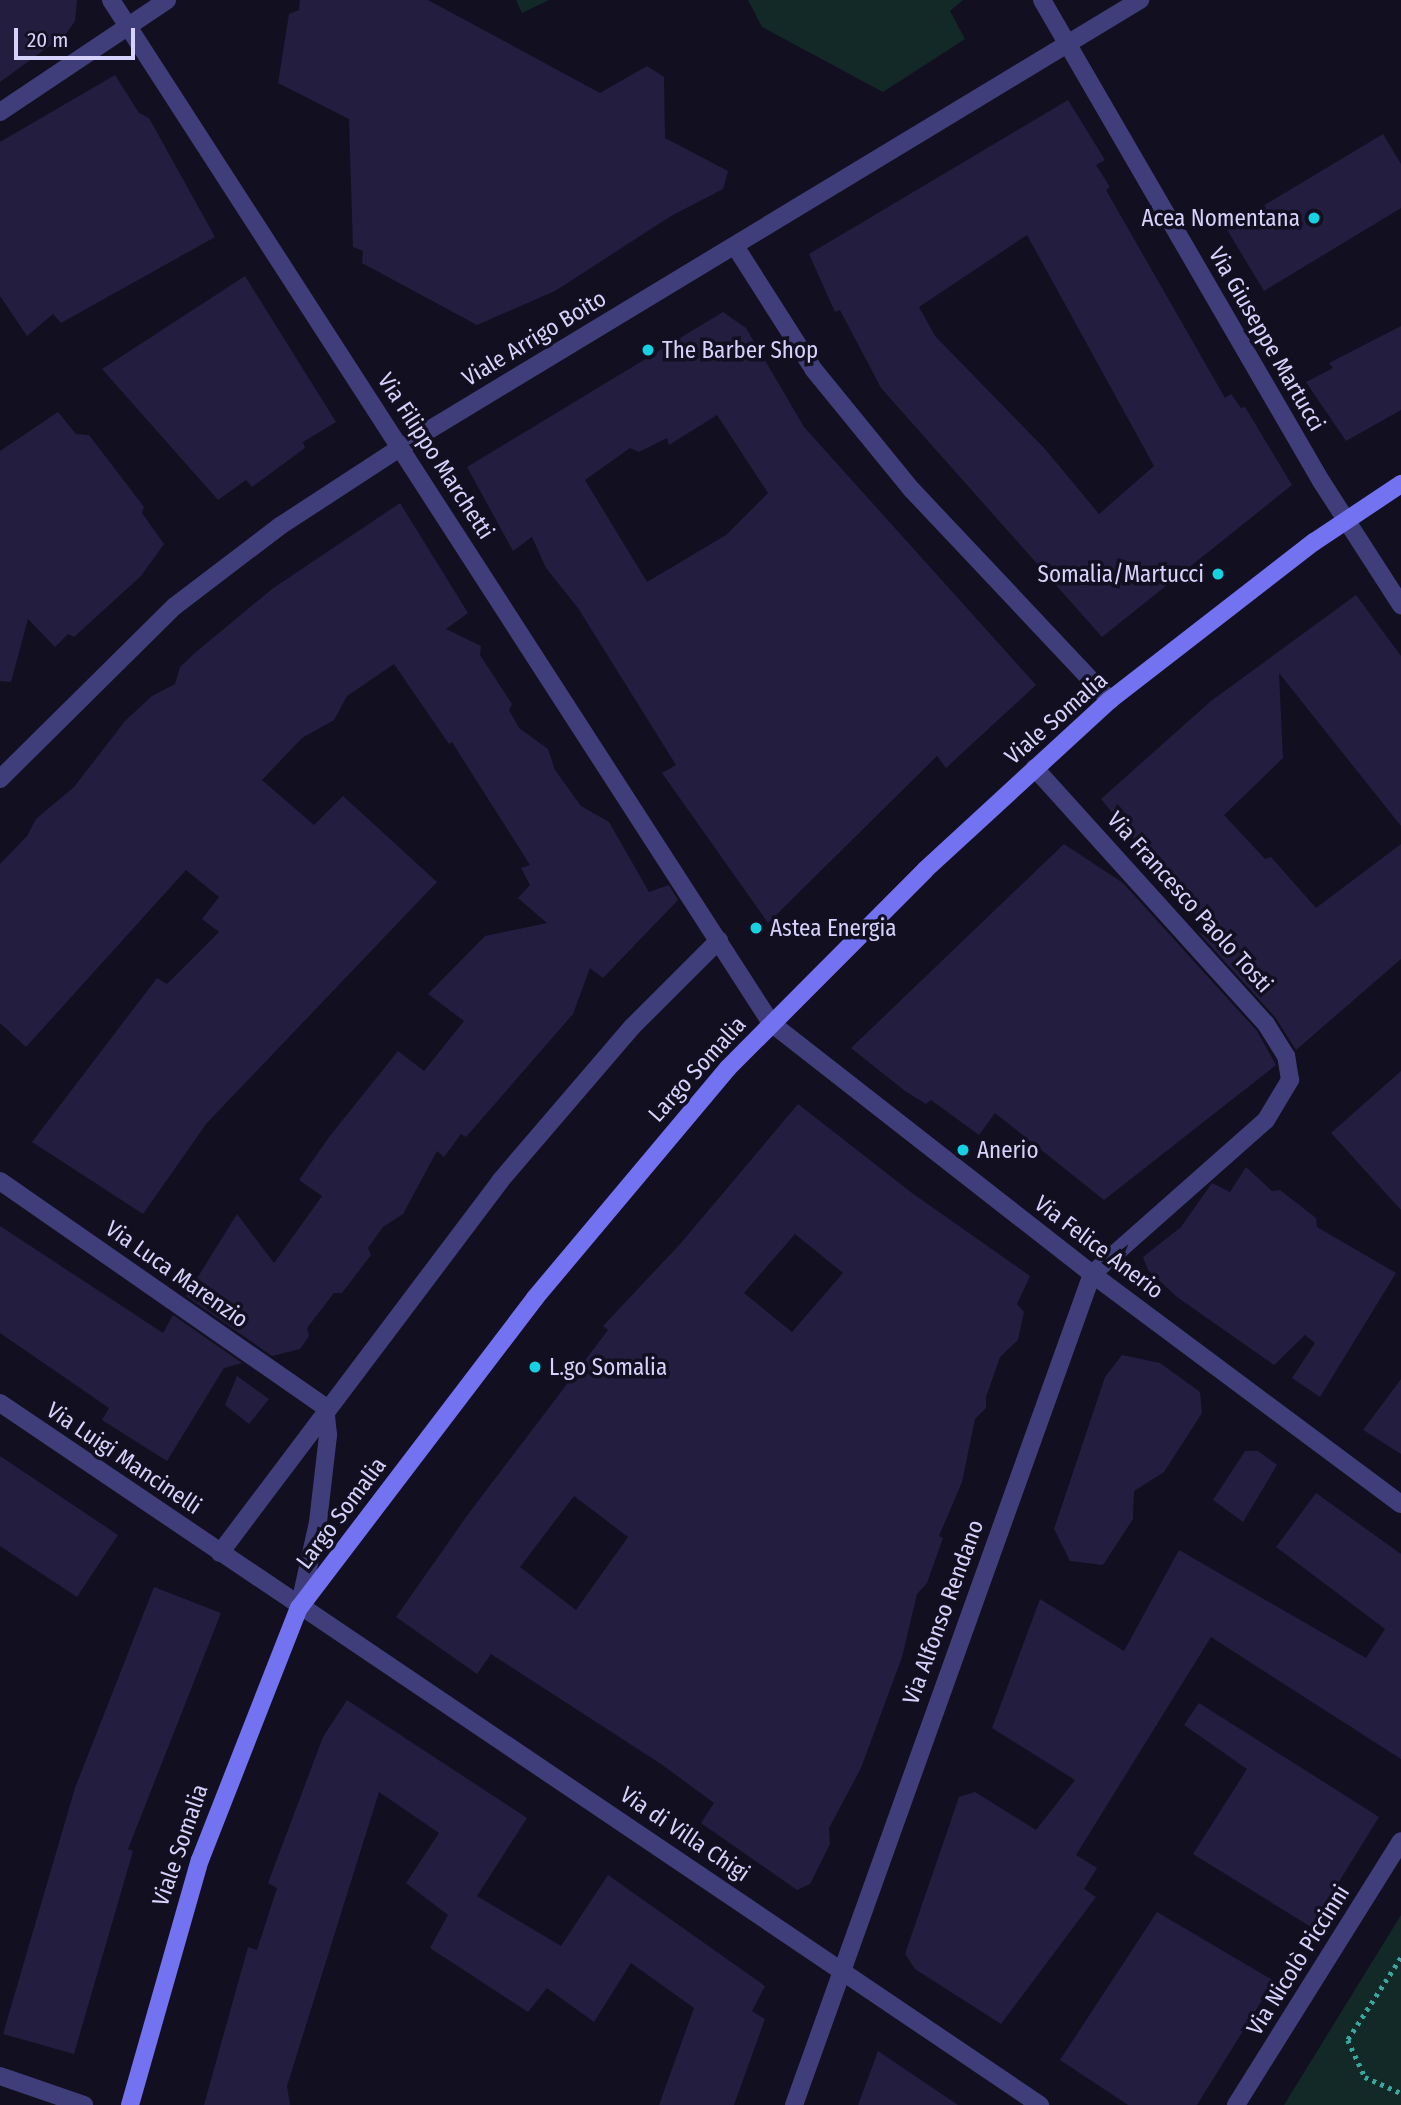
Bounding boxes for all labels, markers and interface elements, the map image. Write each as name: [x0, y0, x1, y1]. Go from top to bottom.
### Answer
scale bar: [18, 14, 138, 58]
text: 20 m: [27, 27, 68, 53]
place label: Acea Nomentana: [1141, 204, 1300, 232]
marker: Acea Nomentana: [1306, 210, 1322, 226]
street label: Via Giuseppe Martucci: [1203, 242, 1331, 436]
street label: Viale Arrigo Boito: [457, 284, 611, 392]
place label: The Barber Shop: [662, 336, 818, 364]
marker: The Barber Shop: [640, 342, 656, 358]
street label: Via Filippo Marchetti: [372, 368, 500, 544]
place label: Somalia/Martucci: [1038, 560, 1204, 588]
marker: Somalia/Martucci: [1210, 566, 1226, 582]
street label: Viale Somalia: [999, 666, 1113, 770]
street label: Via Francesco Paolo Tosti: [1101, 806, 1279, 998]
place label: Astea Energia: [770, 914, 897, 942]
marker: Astea Energia: [748, 920, 764, 936]
street label: Largo Somalia: [642, 1011, 752, 1127]
place label: Anerio: [977, 1136, 1039, 1164]
marker: Anerio: [955, 1142, 971, 1158]
street label: Via Felice Anerio: [1029, 1190, 1169, 1304]
street label: Via Luca Marenzio: [100, 1215, 254, 1333]
place label: L.go Somalia: [549, 1353, 667, 1381]
marker: L.go Somalia: [527, 1359, 543, 1375]
street label: Via Luigi Mancinelli: [41, 1396, 207, 1520]
street label: Largo Somalia: [290, 1452, 392, 1574]
street label: Via Alfonso Rendano: [897, 1516, 989, 1708]
street label: Viale Somalia: [146, 1781, 214, 1909]
street label: Via di Villa Chigi: [615, 1781, 755, 1887]
street label: Via Nicolò Piccinni: [1241, 1880, 1355, 2040]

